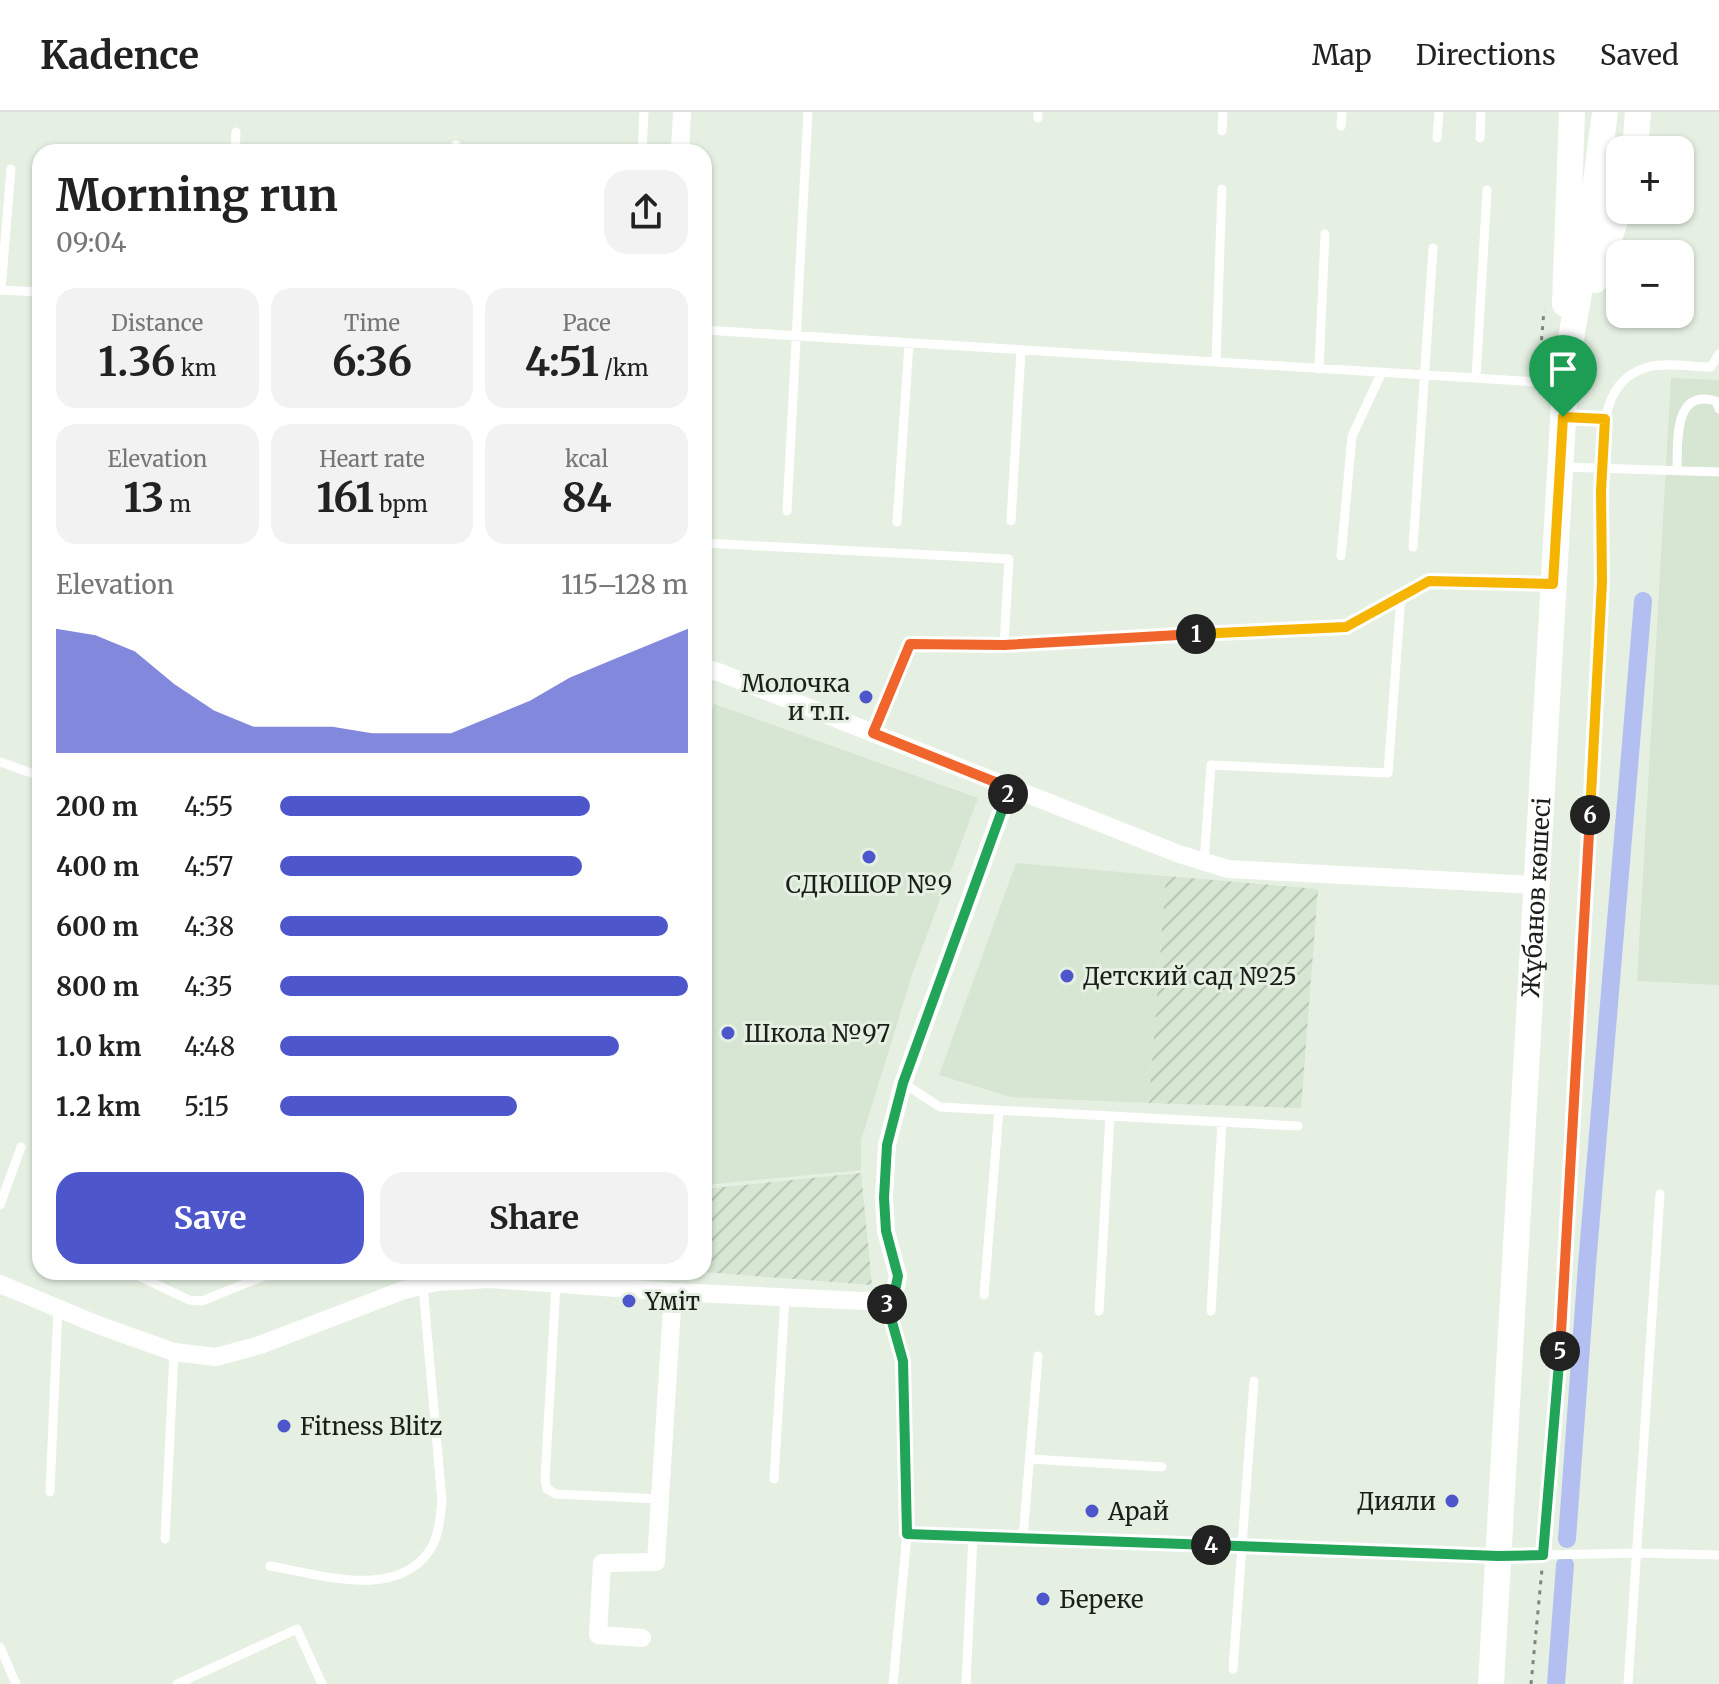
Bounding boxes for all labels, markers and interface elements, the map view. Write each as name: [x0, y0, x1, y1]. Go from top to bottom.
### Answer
text: Kadence: [40, 32, 199, 79]
text: Map: [1312, 37, 1372, 73]
text: Directions: [1416, 37, 1556, 73]
text: Saved: [1600, 37, 1679, 73]
map controls: [1606, 136, 1694, 328]
button: +: [1606, 136, 1694, 224]
text: Morning run: [56, 168, 338, 223]
button: share: [604, 170, 688, 254]
text: 09:04: [56, 226, 126, 259]
button: −: [1606, 240, 1694, 328]
text: Distance: [111, 309, 203, 337]
text: Time: [344, 309, 400, 337]
text: Pace: [563, 309, 611, 337]
pin: [1529, 335, 1597, 417]
text: 1.36: [98, 337, 175, 387]
text: 6:36: [332, 337, 412, 387]
text: 4:51: [525, 337, 599, 387]
icon: arrive: [1541, 347, 1585, 391]
text: km: [175, 354, 217, 382]
text: /km: [599, 354, 648, 382]
text: Elevation: [107, 445, 207, 473]
text: Heart rate: [319, 445, 425, 473]
text: kcal: [565, 445, 608, 473]
text: 13: [123, 473, 164, 523]
text: 161: [316, 473, 374, 523]
text: 84: [562, 473, 612, 523]
text: m: [164, 490, 191, 518]
text: bpm: [374, 490, 428, 518]
text: Elevation: [56, 568, 174, 601]
text: 115–128 m: [561, 568, 688, 601]
pin: 1: [1176, 614, 1216, 654]
text: 1: [1191, 620, 1201, 648]
place label: Молочка и т.п.: [741, 668, 850, 727]
marker: Молочка и т.п.: [857, 688, 875, 706]
pin: 2: [988, 774, 1028, 814]
text: 2: [1002, 780, 1014, 808]
text: 200 m: [56, 790, 138, 823]
text: 4:55: [184, 790, 233, 823]
pin: 6: [1570, 795, 1610, 835]
street label: Жұбанов көшесі: [1515, 796, 1557, 998]
text: 6: [1583, 801, 1597, 829]
marker: СДЮШОР №9: [860, 848, 878, 866]
text: 400 m: [56, 850, 139, 883]
text: 4:57: [184, 850, 233, 883]
place label: СДЮШОР №9: [786, 869, 952, 900]
text: 600 m: [56, 910, 139, 943]
text: 4:38: [184, 910, 234, 943]
place label: Детский сад №25: [1083, 961, 1297, 992]
marker: Детский сад №25: [1058, 967, 1076, 985]
text: 800 m: [56, 970, 139, 1003]
text: 4:35: [184, 970, 233, 1003]
place label: Школа №97: [744, 1018, 890, 1049]
marker: Школа №97: [719, 1024, 737, 1042]
text: 1.0 km: [56, 1030, 141, 1063]
text: 4:48: [184, 1030, 235, 1063]
text: 1.2 km: [56, 1090, 141, 1123]
text: 5:15: [184, 1090, 229, 1123]
button: Save: [56, 1172, 364, 1264]
button: Share: [380, 1172, 688, 1264]
pin: 3: [867, 1284, 907, 1324]
place label: Үміт: [644, 1286, 700, 1317]
text: 3: [881, 1290, 893, 1318]
marker: Үміт: [620, 1292, 638, 1310]
pin: 5: [1540, 1331, 1580, 1371]
text: 5: [1554, 1337, 1566, 1365]
place label: Fitness Blitz: [300, 1411, 442, 1442]
marker: Fitness Blitz: [275, 1417, 293, 1435]
place label: Дияли: [1357, 1486, 1436, 1517]
marker: Дияли: [1443, 1492, 1461, 1510]
place label: Арай: [1107, 1496, 1169, 1527]
marker: Арай: [1083, 1502, 1101, 1520]
pin: 4: [1191, 1525, 1231, 1565]
text: 4: [1204, 1531, 1218, 1559]
place label: Береке: [1059, 1584, 1143, 1615]
marker: Береке: [1034, 1590, 1052, 1608]

